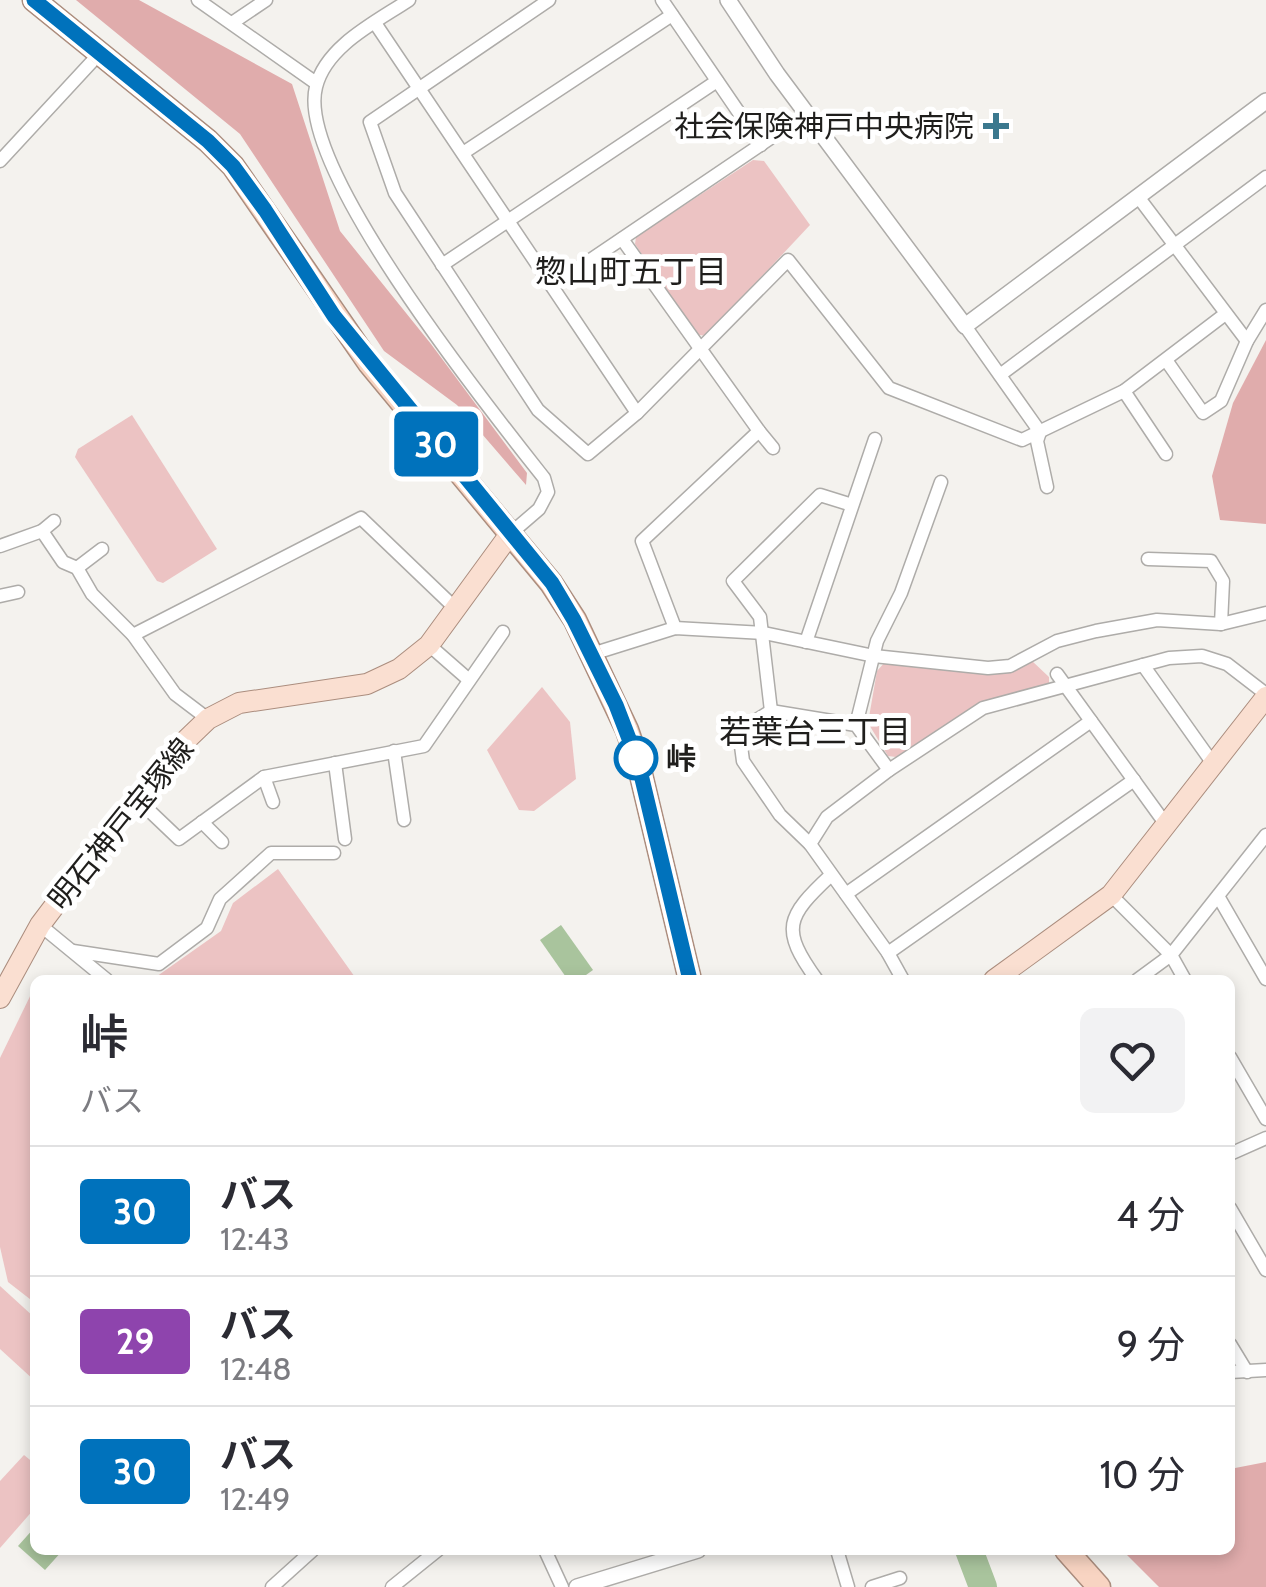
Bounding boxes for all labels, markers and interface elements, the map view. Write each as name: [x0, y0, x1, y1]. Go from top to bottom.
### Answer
place label: 社会保険神戸中央病院: [674, 108, 974, 145]
marker: 社会保険神戸中央病院: [983, 113, 1009, 139]
district label: 惣山町五丁目: [535, 252, 727, 291]
line badge: 30: [391, 412, 481, 476]
text: 30: [414, 423, 458, 466]
district label: 若葉台三丁目: [719, 712, 911, 751]
street label: 明石神戸宝塚線: [41, 731, 201, 917]
marker: 峠: [615, 737, 657, 779]
place label: 峠: [666, 740, 696, 777]
text: 峠: [80, 1008, 128, 1066]
button: heart: [1080, 1008, 1185, 1113]
text: バス: [80, 1081, 144, 1120]
text: バス: [220, 1171, 296, 1218]
text: 30: [113, 1190, 157, 1233]
text: 4 分: [1116, 1191, 1185, 1238]
text: 12:43: [220, 1219, 290, 1258]
text: バス: [220, 1301, 296, 1348]
text: 29: [116, 1320, 154, 1363]
text: 9 分: [1117, 1321, 1185, 1368]
text: 12:48: [220, 1349, 292, 1388]
text: バス: [220, 1431, 296, 1478]
text: 30: [113, 1450, 157, 1493]
text: 10 分: [1100, 1451, 1185, 1498]
text: 12:49: [220, 1479, 291, 1518]

